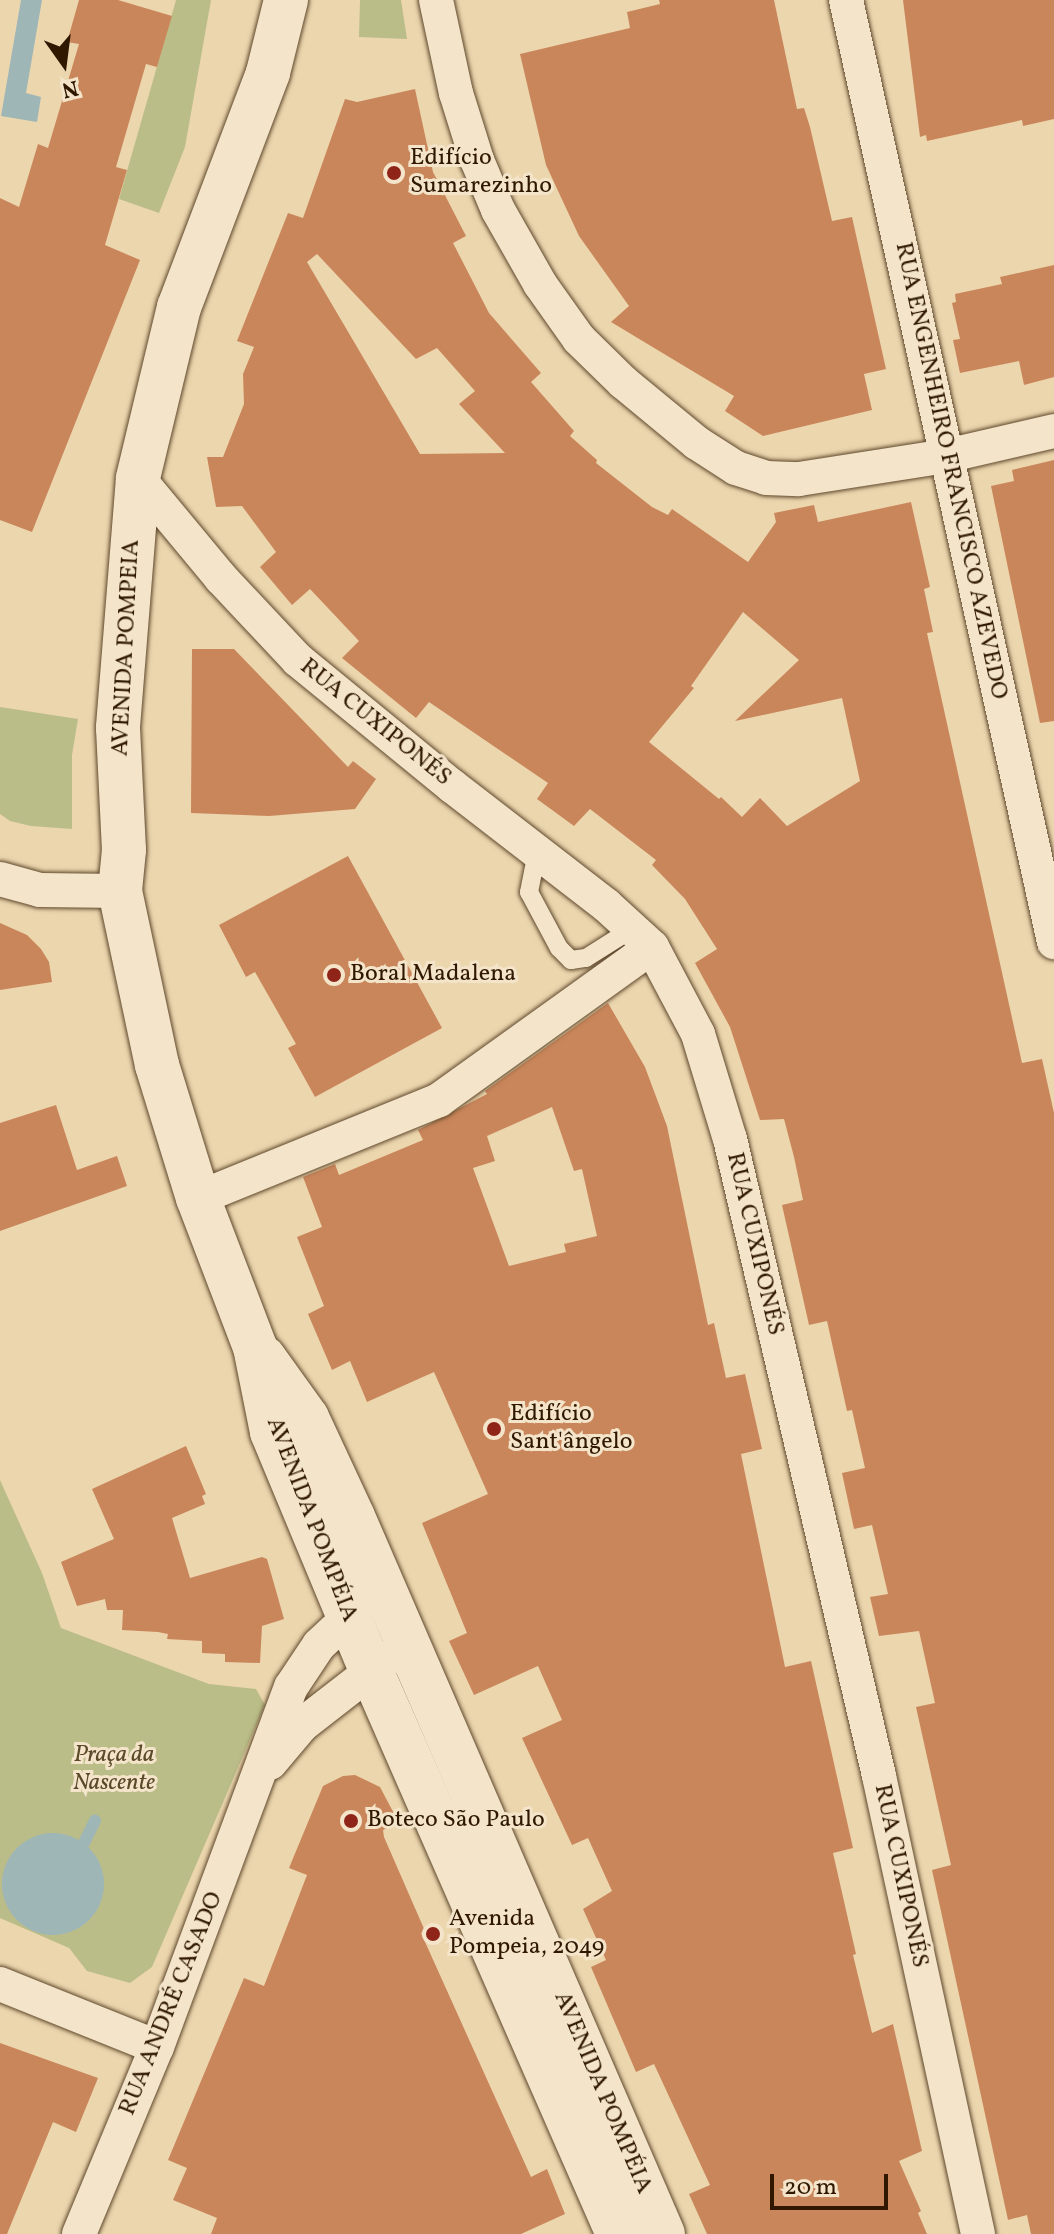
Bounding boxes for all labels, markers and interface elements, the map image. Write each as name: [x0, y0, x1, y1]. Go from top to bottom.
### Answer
north arrow: [24, 24, 104, 104]
text: N: [58, 71, 81, 105]
place label: Edifício Sumarezinho: [410, 145, 552, 201]
marker: Edifício Sumarezinho: [385, 164, 403, 182]
street label: RUA ENGENHEIRO FRANCISCO AZEVEDO: [887, 240, 1013, 702]
street label: AVENIDA POMPEIA: [107, 539, 147, 757]
street label: RUA CUXIPONÉS: [293, 653, 457, 793]
place label: Boral Madalena: [350, 961, 516, 989]
marker: Boral Madalena: [325, 966, 343, 984]
street label: RUA CUXIPONÉS: [719, 1150, 789, 1338]
place label: Edifício Sant'ângelo: [510, 1401, 633, 1457]
street label: AVENIDA POMPÉIA: [259, 1414, 363, 1626]
marker: Edifício Sant'ângelo: [485, 1420, 503, 1438]
park label: Praça da Nascente: [73, 1742, 155, 1798]
street label: RUA CUXIPONÉS: [867, 1782, 933, 1970]
place label: Boteco São Paulo: [367, 1807, 545, 1835]
marker: Boteco São Paulo: [342, 1812, 360, 1830]
street label: RUA ANDRÉ CASADO: [114, 1888, 230, 2120]
place label: Avenida Pompeia, 2049: [449, 1906, 604, 1962]
marker: Avenida Pompeia, 2049: [424, 1925, 442, 1943]
street label: AVENIDA POMPÉIA: [546, 1988, 658, 2198]
scale bar: [774, 2158, 892, 2208]
text: 20 m: [784, 2171, 837, 2205]

